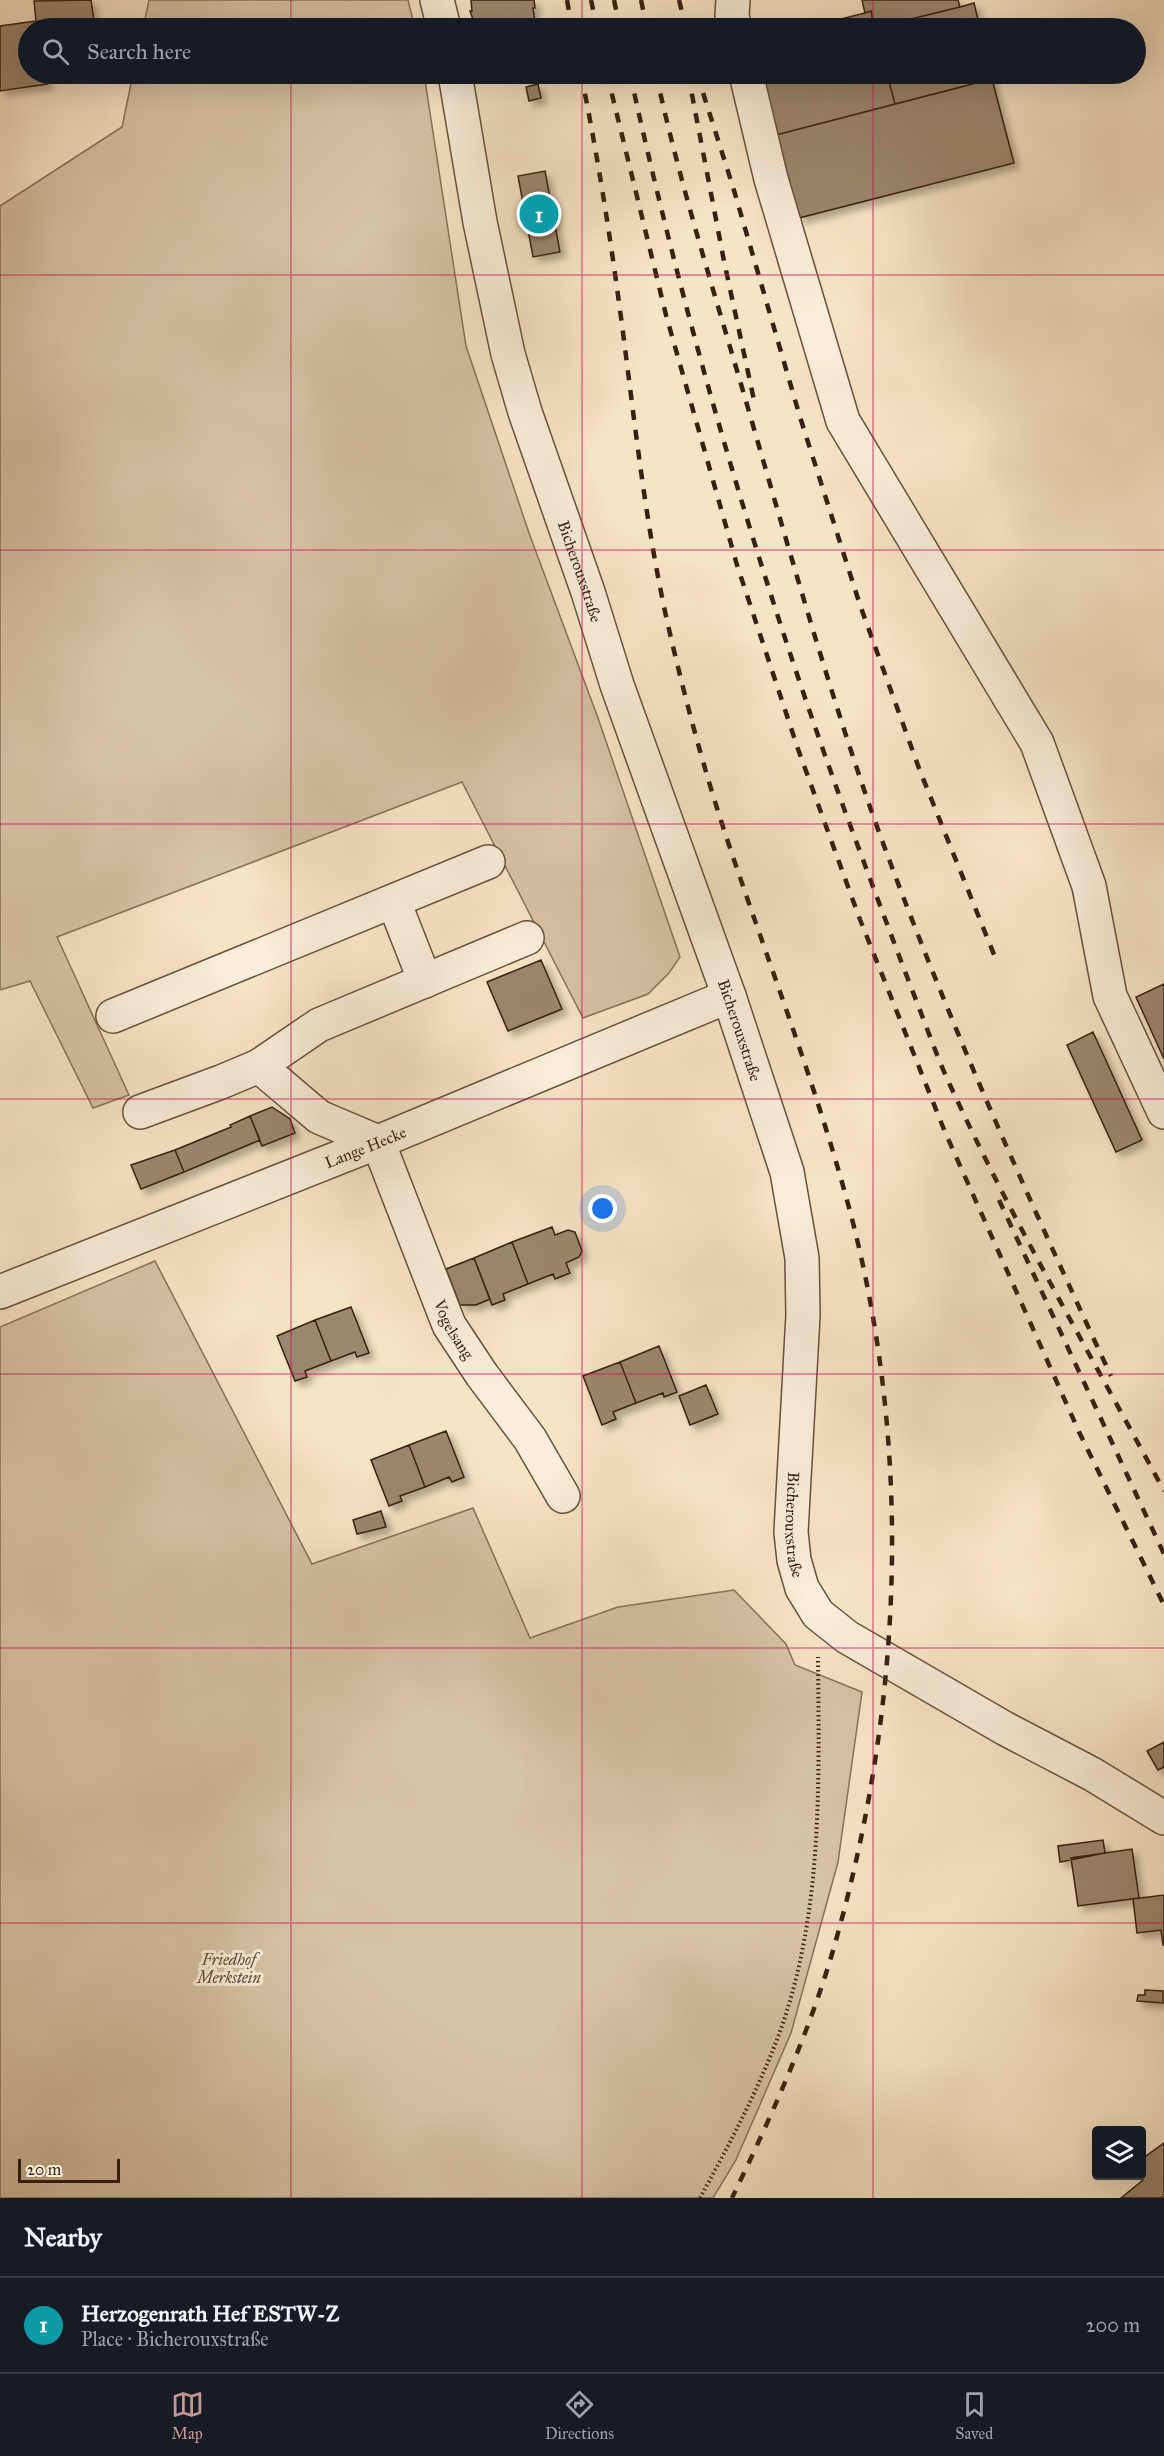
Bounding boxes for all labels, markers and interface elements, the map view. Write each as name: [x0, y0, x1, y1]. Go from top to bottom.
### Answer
search box: [18, 18, 1146, 84]
icon: search: [39, 35, 72, 68]
text: Search here: [87, 38, 191, 65]
pin: 1: [520, 192, 558, 236]
street label: Bicherouxstraße: [554, 518, 606, 625]
street label: Bicherouxstraße: [714, 977, 765, 1084]
street label: Lange Hecke: [322, 1122, 409, 1172]
your location: [588, 1194, 617, 1223]
street label: Vogelsang: [430, 1296, 478, 1364]
street label: Bicherouxstraße: [781, 1471, 808, 1580]
park label: Friedhof Merkstein: [195, 1950, 261, 1987]
map controls: [1092, 2126, 1146, 2180]
button: layers: [1092, 2126, 1146, 2180]
scale bar: [18, 2156, 120, 2184]
text: 20 m: [27, 2160, 61, 2179]
text: Nearby: [24, 2221, 102, 2253]
text: Herzogenrath Hef ESTW-Z: [81, 2300, 340, 2327]
text: 1: [40, 2313, 47, 2337]
text: 200 m: [1086, 2313, 1140, 2337]
text: Place · Bicherouxstraße: [81, 2327, 269, 2351]
tab: Map: [171, 2388, 204, 2443]
tab: Directions: [545, 2388, 614, 2443]
tab: Saved: [955, 2388, 993, 2443]

